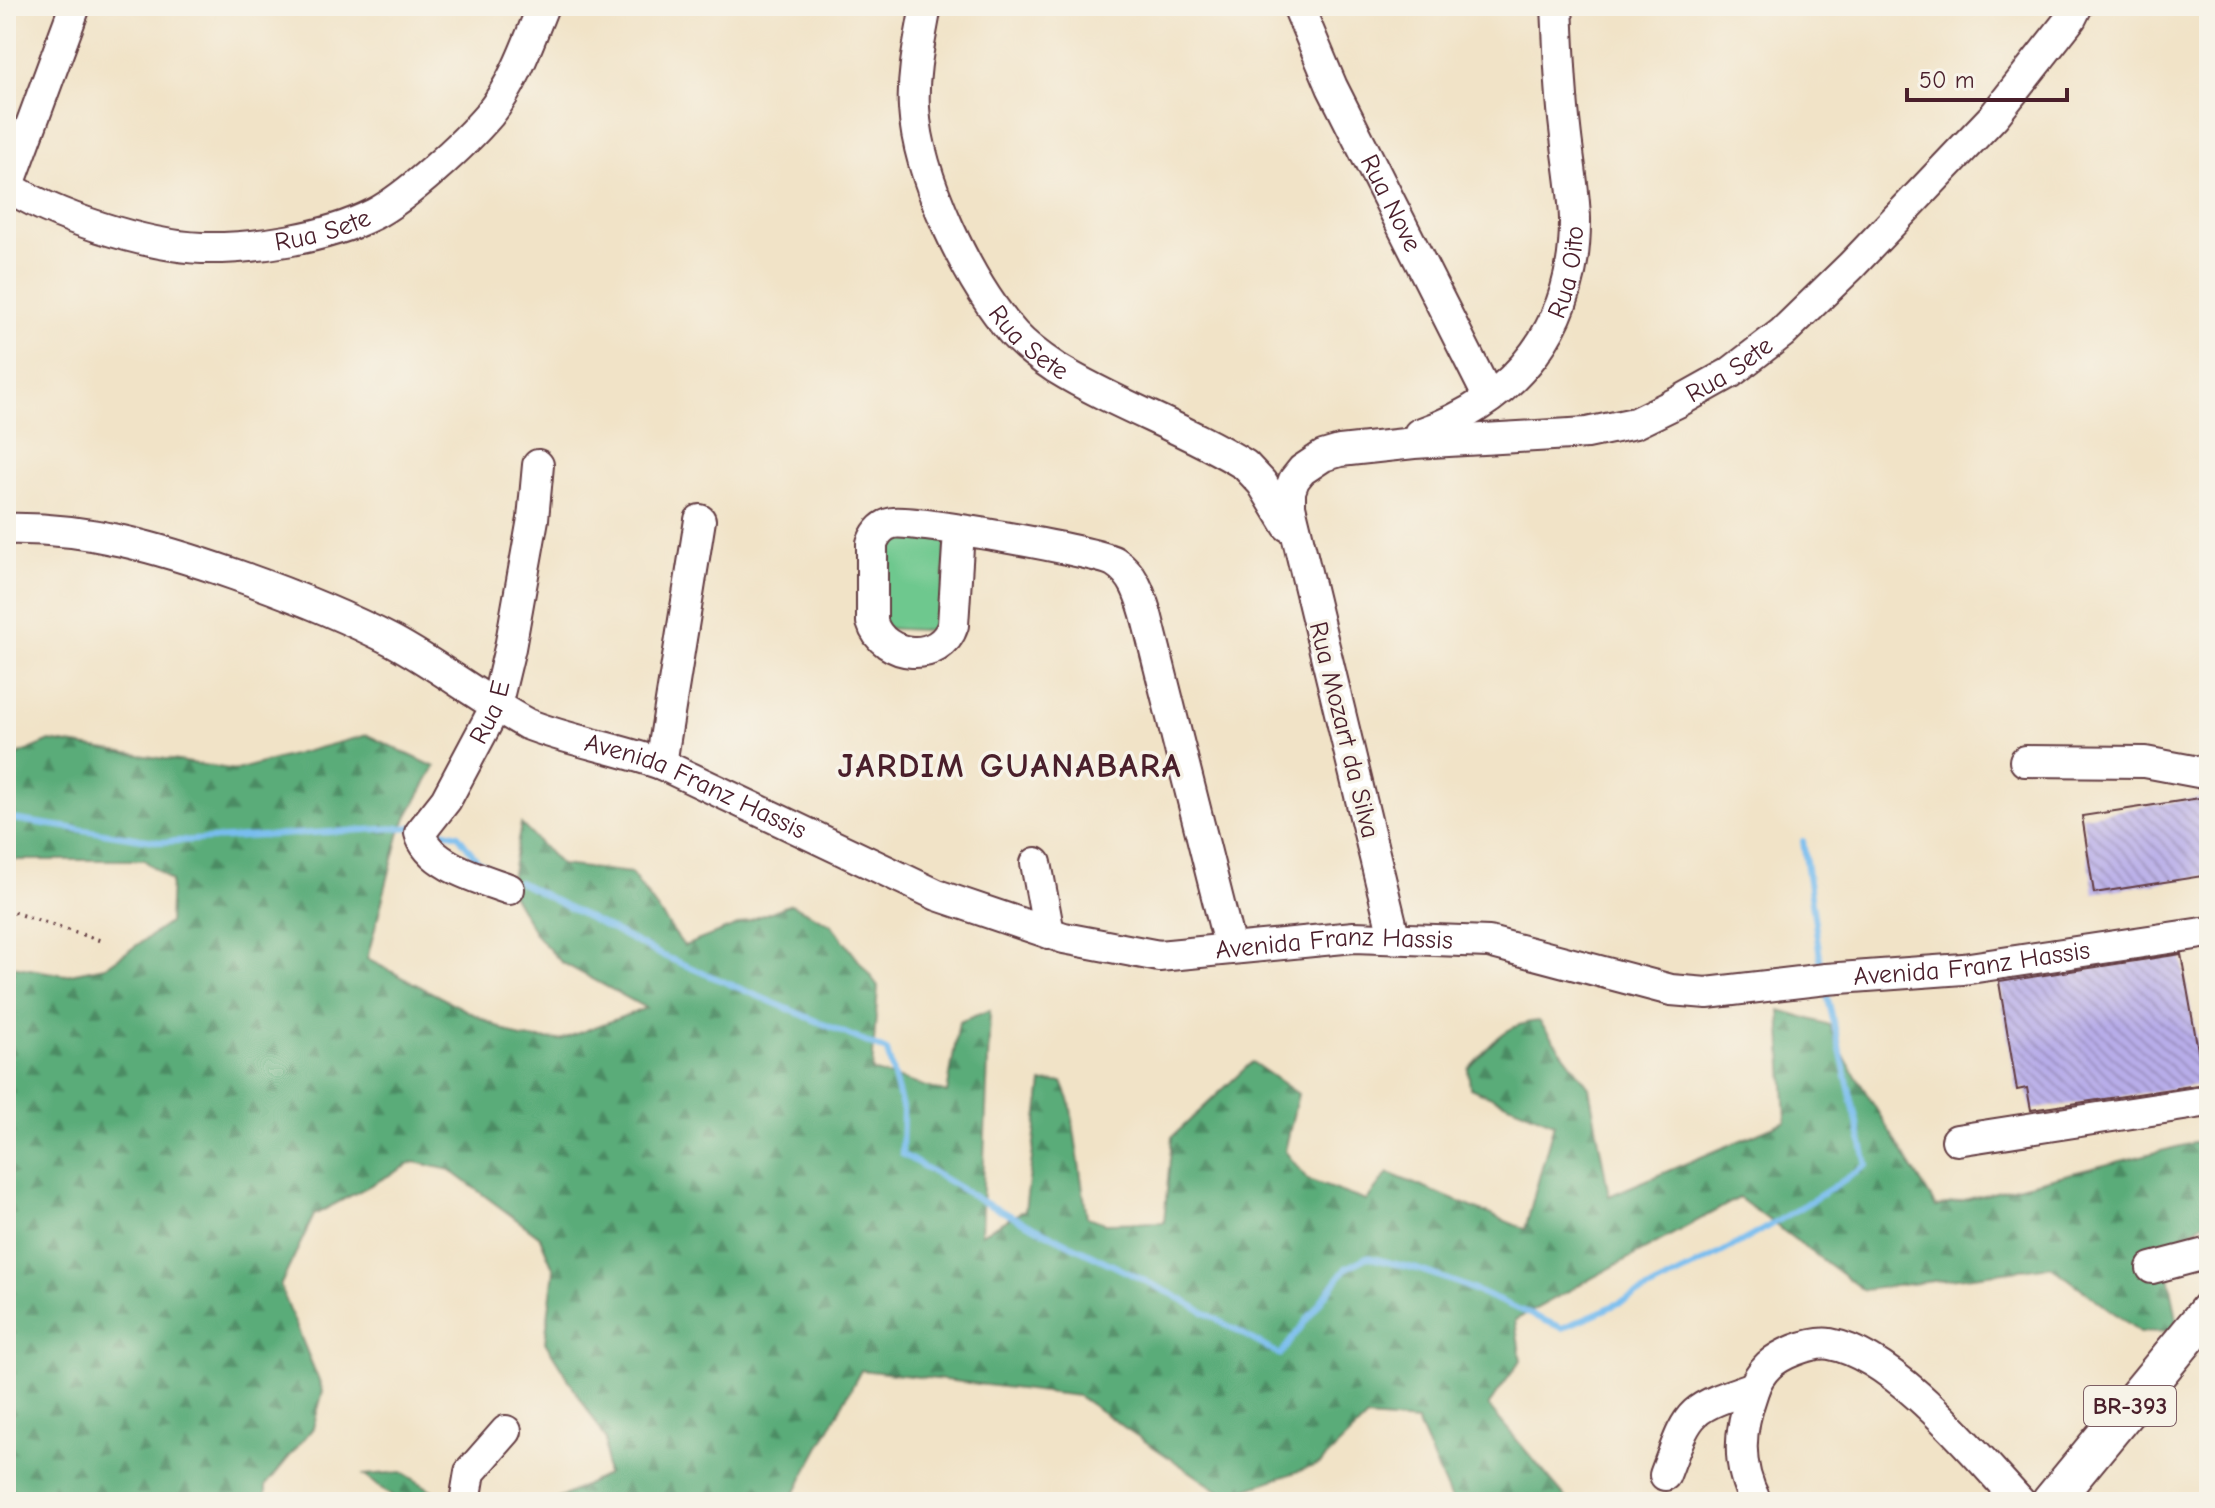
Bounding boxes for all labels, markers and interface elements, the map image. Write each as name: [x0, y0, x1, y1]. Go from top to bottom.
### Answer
scale bar: [1907, 52, 2067, 102]
text: 50 m: [1919, 66, 1975, 94]
street label: Rua Nove: [1354, 150, 1428, 257]
street label: Rua Sete: [273, 203, 375, 258]
street label: Rua Oito: [1542, 225, 1590, 323]
street label: Rua Sete: [982, 300, 1074, 387]
street label: Rua Sete: [1681, 331, 1779, 409]
street label: Rua Mozart da Silva: [1303, 619, 1385, 841]
street label: Rua E: [464, 678, 517, 749]
street label: Avenida Franz Hassis: [581, 728, 811, 846]
district label: JARDIM GUANABARA: [838, 746, 1182, 786]
street label: Avenida Franz Hassis: [1214, 922, 1453, 965]
street label: Avenida Franz Hassis: [1852, 935, 2092, 992]
road number: BR-393: [2084, 1386, 2176, 1426]

